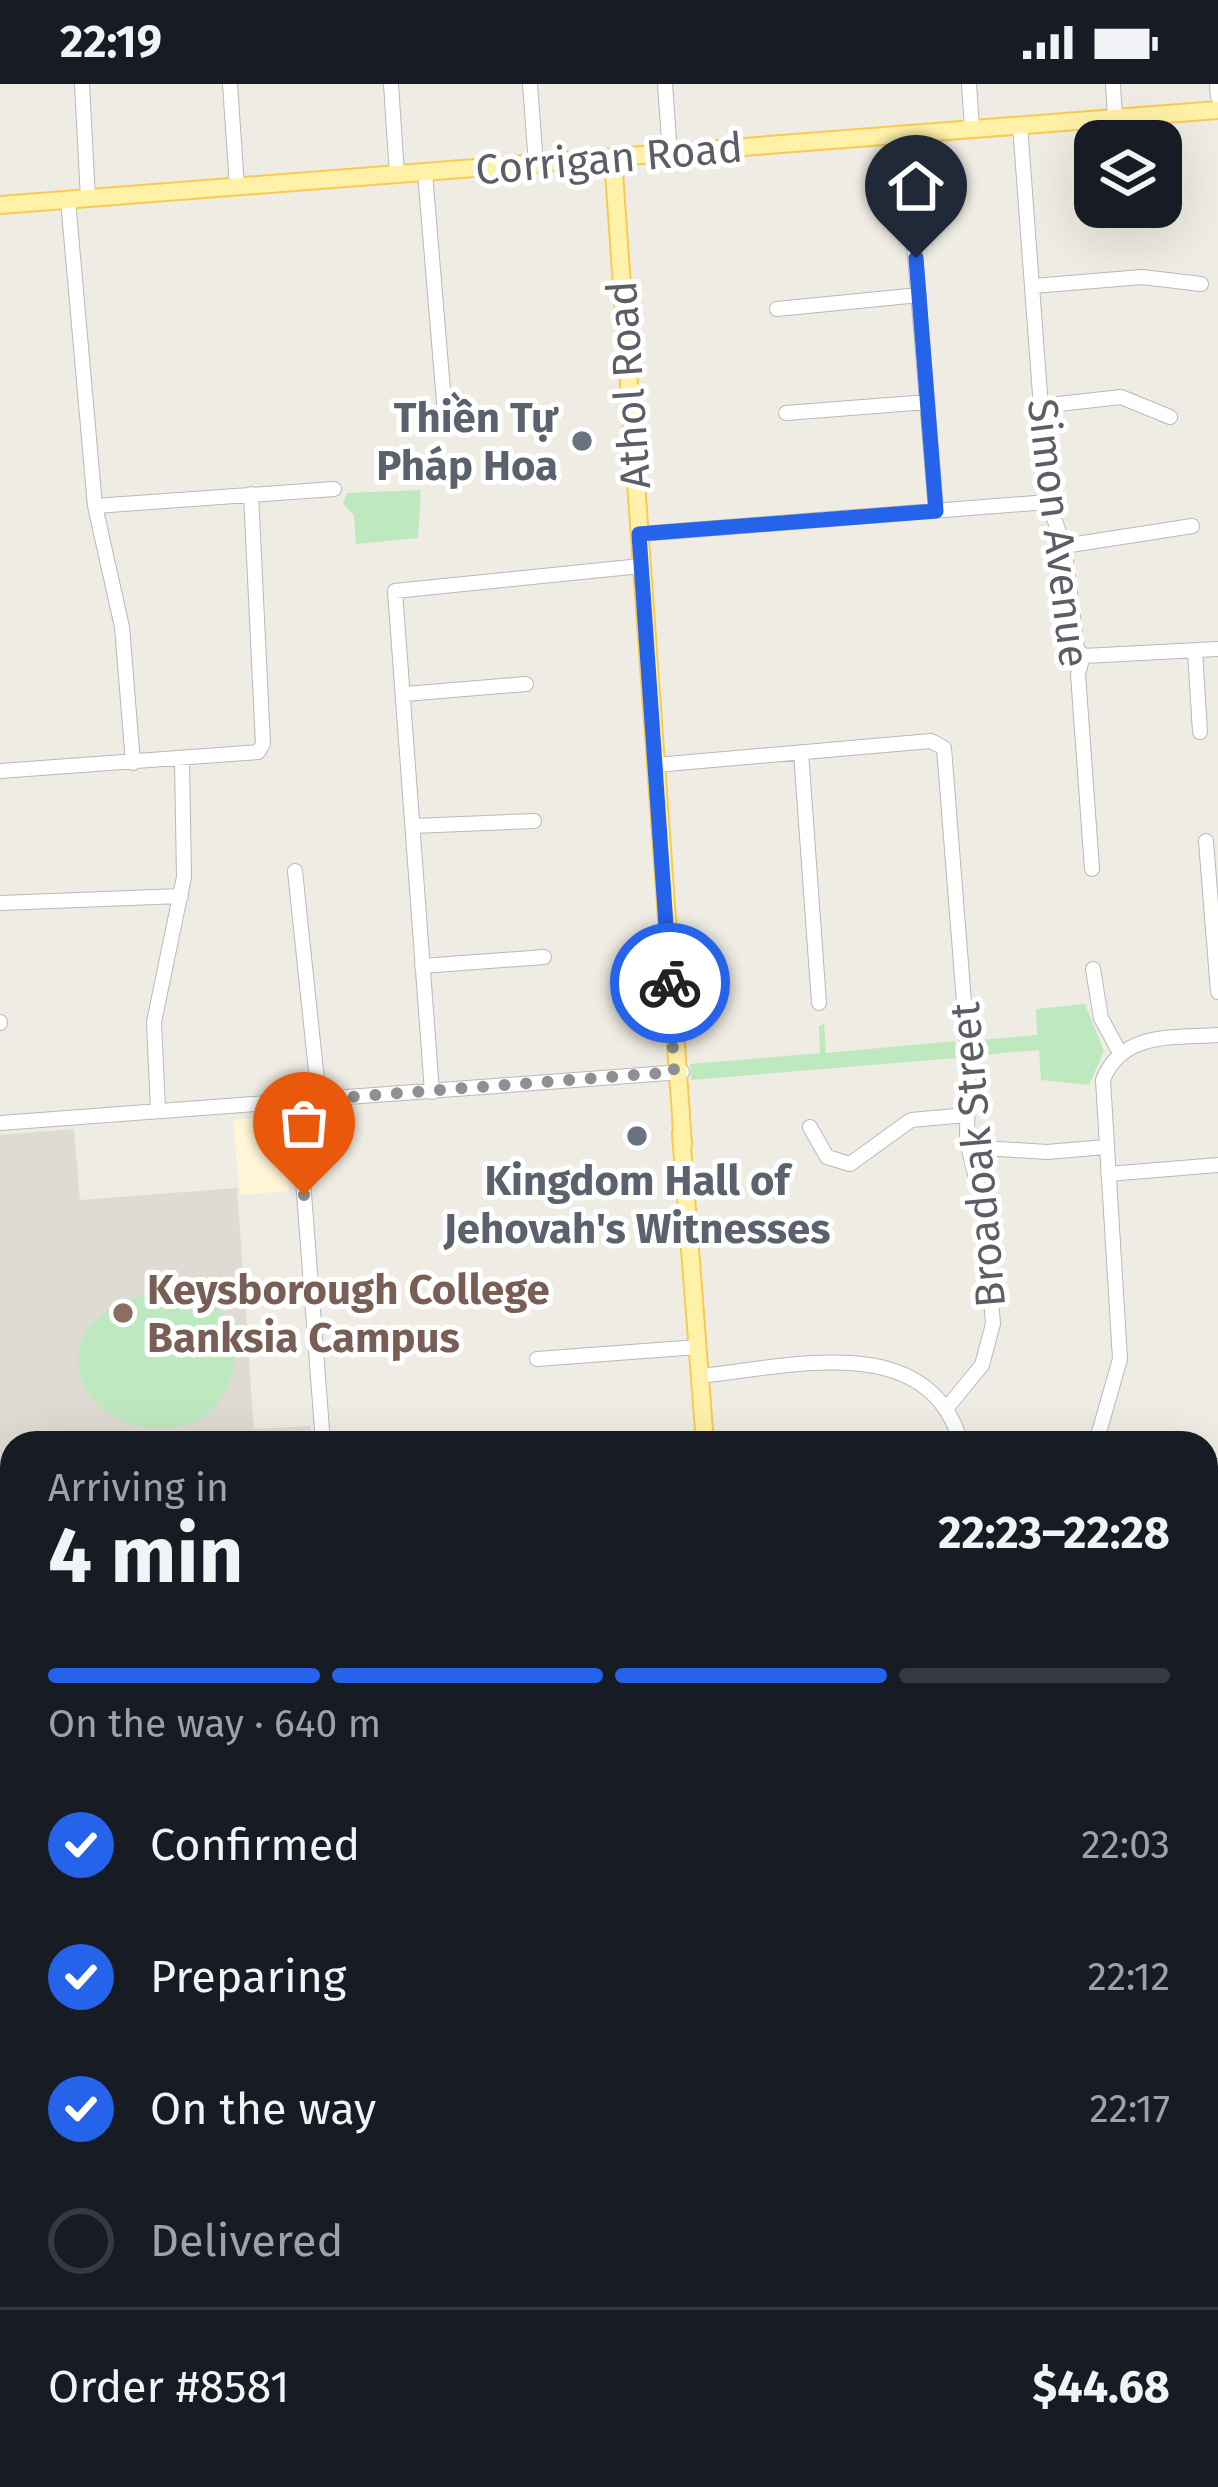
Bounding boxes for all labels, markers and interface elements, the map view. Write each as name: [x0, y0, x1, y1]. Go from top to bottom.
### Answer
text: 22:19: [60, 15, 162, 69]
map controls: [1074, 120, 1182, 228]
button: layers: [1074, 120, 1182, 228]
street label: Corrigan Road: [473, 122, 745, 196]
pin: [865, 135, 967, 258]
icon: home: [883, 153, 949, 219]
street label: Athol Road: [597, 279, 661, 491]
place label: Thiền Tự Pháp Hoa: [376, 391, 559, 491]
street label: Simon Avenue: [1017, 396, 1099, 670]
marker: Thiền Tự Pháp Hoa: [569, 428, 595, 454]
courier: [610, 923, 730, 1043]
icon: bike: [637, 950, 703, 1016]
street label: Broadoak Street: [940, 999, 1016, 1310]
pin: [253, 1072, 355, 1195]
icon: bag: [271, 1090, 337, 1156]
marker: Kingdom Hall of Jehovah's Witnesses: [624, 1123, 650, 1149]
place label: Kingdom Hall of Jehovah's Witnesses: [443, 1156, 831, 1254]
place label: Keysborough College Banksia Campus: [147, 1265, 550, 1363]
marker: Keysborough College Banksia Campus: [110, 1300, 136, 1326]
text: Arriving in: [48, 1465, 229, 1511]
text: 22:23–22:28: [938, 1506, 1170, 1560]
text: 4 min: [48, 1509, 243, 1603]
text: On the way · 640 m: [48, 1701, 381, 1747]
icon: check: [48, 1812, 114, 1878]
text: Confirmed: [150, 1818, 360, 1872]
text: 22:03: [1081, 1822, 1170, 1868]
icon: check: [48, 1944, 114, 2010]
text: Preparing: [150, 1950, 346, 2004]
text: 22:12: [1087, 1954, 1170, 2000]
icon: check: [48, 2076, 114, 2142]
text: On the way: [150, 2082, 376, 2136]
text: 22:17: [1089, 2086, 1170, 2132]
text: Delivered: [150, 2214, 343, 2268]
text: Order #8581: [48, 2360, 289, 2414]
text: $44.68: [1033, 2360, 1170, 2414]

